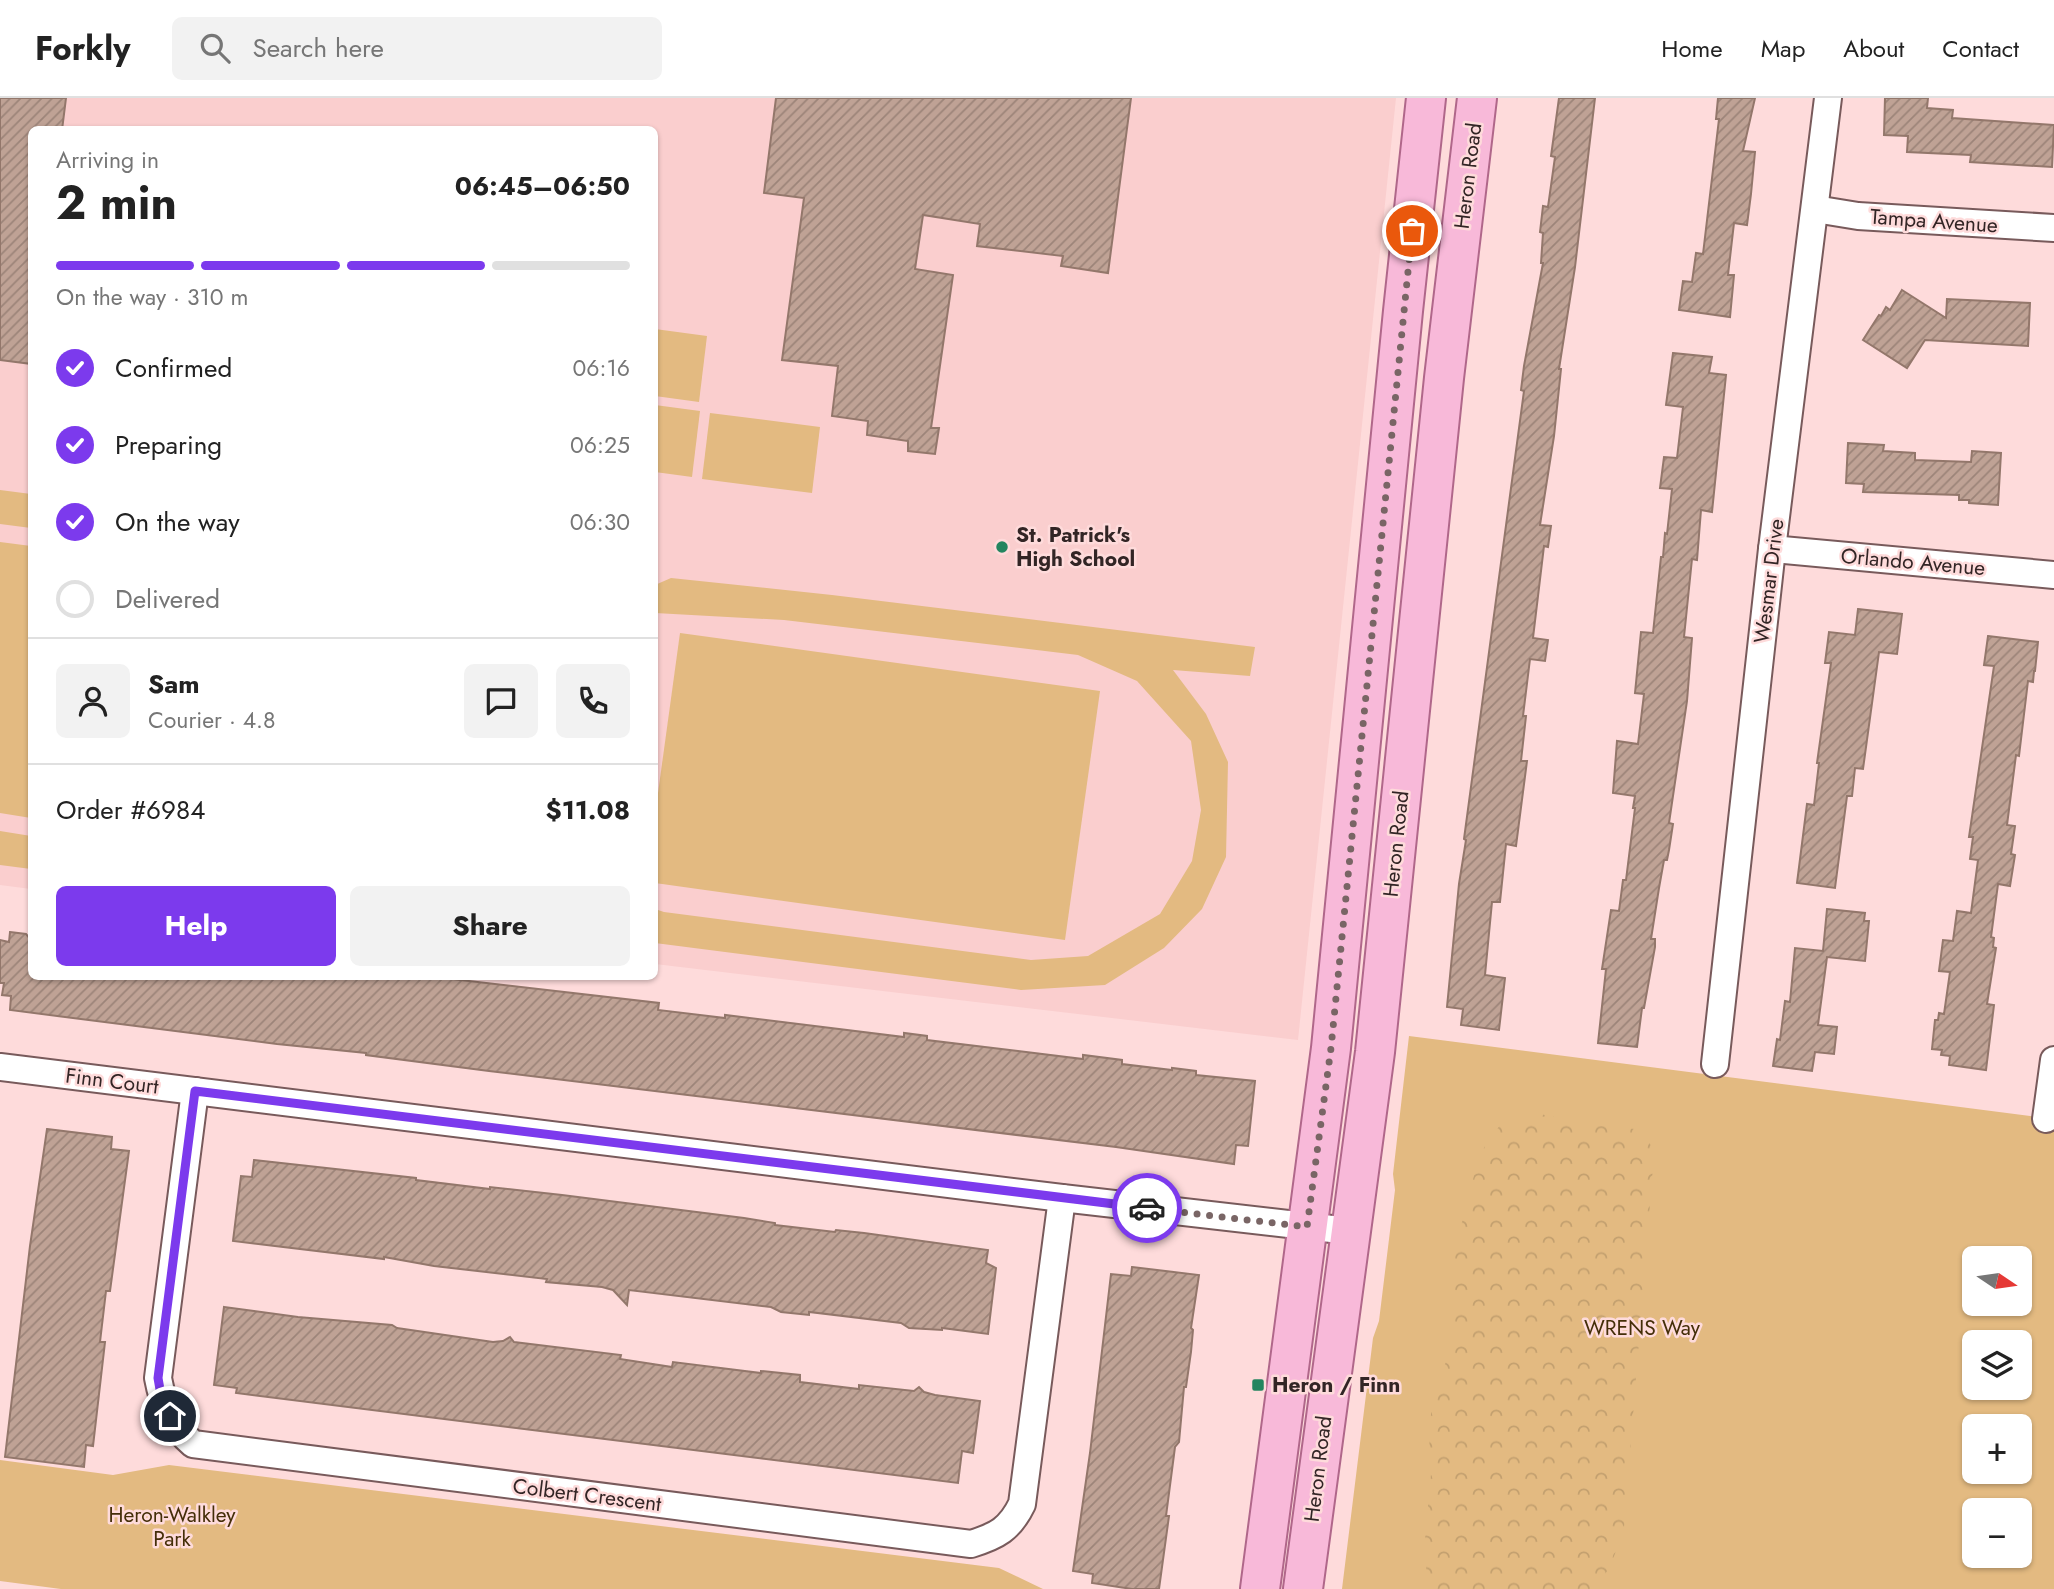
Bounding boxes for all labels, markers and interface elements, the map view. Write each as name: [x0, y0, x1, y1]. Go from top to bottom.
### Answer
search box: [172, 17, 662, 80]
text: Forkly: [35, 25, 130, 72]
icon: search: [196, 29, 234, 67]
text: Search here: [252, 29, 384, 67]
text: Home: [1661, 31, 1723, 66]
text: Map: [1761, 31, 1805, 66]
text: About: [1843, 31, 1904, 66]
text: Contact: [1942, 31, 2019, 66]
street label: Heron Road: [1447, 121, 1489, 231]
text: Arriving in: [56, 143, 159, 177]
text: 06:45–06:50: [455, 167, 630, 205]
text: 2 min: [56, 170, 177, 236]
pin: [1382, 201, 1442, 261]
street label: Tampa Avenue: [1869, 202, 1999, 240]
icon: bag: [1393, 212, 1431, 250]
text: On the way · 310 m: [56, 280, 248, 314]
icon: check: [56, 349, 94, 387]
text: Confirmed: [115, 349, 232, 387]
text: 06:16: [572, 351, 630, 385]
icon: check: [56, 426, 94, 464]
text: Preparing: [115, 426, 222, 464]
text: 06:25: [570, 428, 630, 462]
icon: check: [56, 503, 94, 541]
text: On the way: [115, 503, 240, 541]
text: 06:30: [570, 505, 630, 539]
street label: Wesmar Drive: [1746, 517, 1792, 645]
place label: St. Patrick's High School: [1016, 520, 1135, 574]
marker: St. Patrick's High School: [994, 539, 1010, 555]
street label: Orlando Avenue: [1840, 541, 1987, 583]
text: Delivered: [115, 580, 220, 618]
button: person: [56, 664, 130, 738]
button: chat: [464, 664, 538, 738]
button: phone: [556, 664, 630, 738]
text: Sam: [148, 665, 200, 703]
text: Courier · 4.8: [148, 703, 276, 737]
street label: Heron Road: [1375, 789, 1417, 899]
text: Order #6984: [56, 791, 205, 829]
text: $11.08: [545, 791, 630, 829]
button: Help: [56, 886, 336, 966]
button: Share: [350, 886, 630, 966]
street label: Finn Court: [64, 1060, 160, 1102]
courier: [1112, 1173, 1182, 1243]
icon: car: [1128, 1189, 1166, 1227]
north arrow: [1962, 1246, 2032, 1316]
map controls: [1962, 1246, 2032, 1568]
park label: WRENS Way: [1584, 1313, 1701, 1343]
button: layers: [1962, 1330, 2032, 1400]
place label: Heron / Finn: [1272, 1370, 1400, 1400]
marker: Heron / Finn: [1250, 1377, 1266, 1393]
pin: [140, 1386, 200, 1446]
icon: home: [151, 1397, 189, 1435]
street label: Heron Road: [1297, 1414, 1339, 1524]
button: +: [1962, 1414, 2032, 1484]
street label: Colbert Crescent: [511, 1471, 663, 1519]
button: −: [1962, 1498, 2032, 1568]
park label: Heron-Walkley Park: [108, 1500, 236, 1554]

